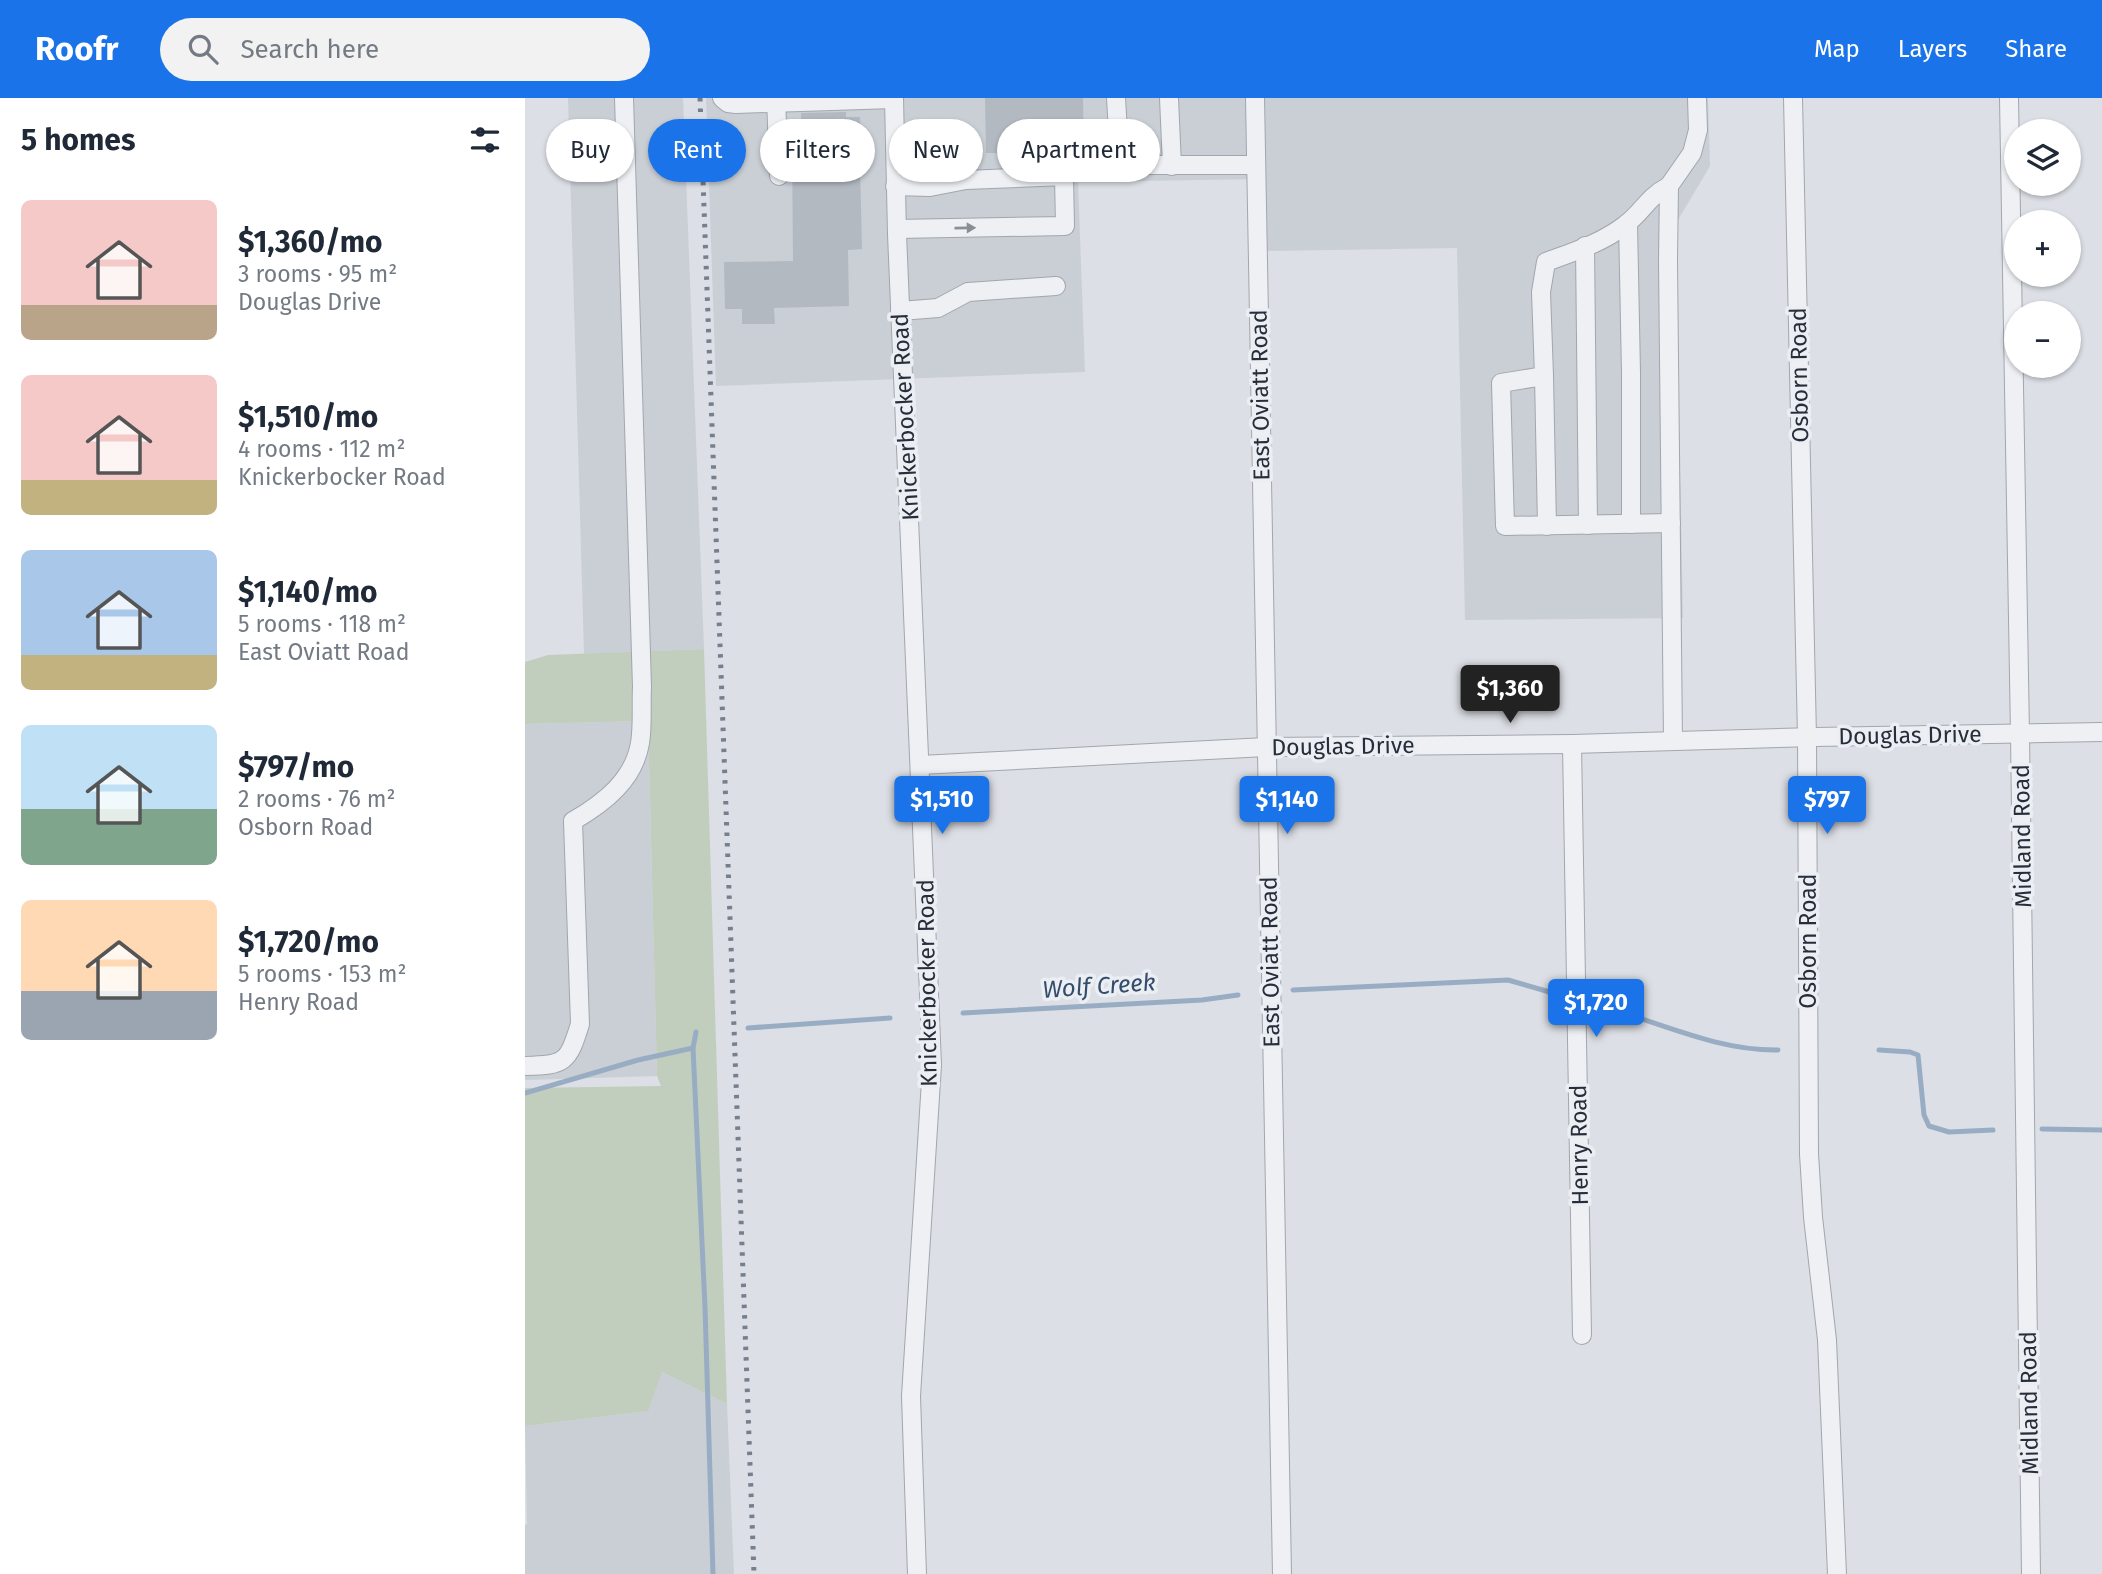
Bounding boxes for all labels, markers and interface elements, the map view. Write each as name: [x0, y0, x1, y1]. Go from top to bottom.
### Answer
search box: [160, 18, 650, 81]
text: Roofr: [35, 29, 118, 69]
icon: search: [184, 30, 222, 68]
text: Search here: [240, 34, 379, 65]
text: Map: [1814, 35, 1860, 63]
text: Layers: [1898, 35, 1967, 63]
text: Share: [2005, 35, 2067, 63]
chip: Buy: [546, 119, 634, 182]
chip: Rent: [648, 119, 746, 182]
chip: Filters: [760, 119, 875, 182]
chip: New: [889, 119, 983, 182]
chip: Apartment: [997, 119, 1160, 182]
map controls: [2004, 119, 2081, 378]
button: layers: [2004, 119, 2081, 196]
icon: filters: [466, 121, 504, 159]
text: 5 homes: [21, 122, 135, 158]
button: +: [2004, 210, 2081, 287]
one-way arrow: [954, 222, 976, 234]
text: $1,360/mo: [238, 224, 383, 260]
icon: home: [77, 228, 161, 312]
text: 3 rooms · 95 m²: [238, 260, 397, 288]
text: Douglas Drive: [238, 288, 381, 316]
button: −: [2004, 301, 2081, 378]
street label: Osborn Road: [1784, 307, 1814, 443]
street label: East Oviatt Road: [1245, 309, 1275, 481]
street label: Knickerbocker Road: [886, 313, 924, 521]
text: $1,510/mo: [238, 399, 378, 435]
icon: home: [77, 403, 161, 487]
text: 4 rooms · 112 m²: [238, 435, 405, 463]
text: Knickerbocker Road: [238, 463, 446, 491]
text: $1,140/mo: [238, 574, 378, 610]
icon: home: [77, 578, 161, 662]
text: 5 rooms · 118 m²: [238, 610, 406, 638]
text: East Oviatt Road: [238, 638, 409, 666]
pin: $1,360: [1453, 666, 1567, 725]
text: $1,360: [1477, 674, 1543, 702]
street label: Douglas Drive: [1838, 720, 1982, 750]
street label: Douglas Drive: [1271, 731, 1415, 761]
text: $797/mo: [238, 749, 354, 785]
icon: home: [77, 753, 161, 837]
street label: Midland Road: [2007, 764, 2037, 908]
pin: $1,510: [885, 776, 999, 836]
pin: $1,140: [1230, 776, 1344, 836]
pin: $797: [1786, 776, 1868, 836]
text: 2 rooms · 76 m²: [238, 785, 396, 813]
text: $1,510: [910, 785, 974, 813]
text: $1,140: [1256, 785, 1318, 813]
text: $797: [1804, 785, 1850, 813]
text: Osborn Road: [238, 813, 373, 841]
street label: Osborn Road: [1794, 873, 1822, 1009]
street label: East Oviatt Road: [1255, 876, 1285, 1048]
street label: Knickerbocker Road: [911, 879, 943, 1087]
text: $1,720/mo: [238, 924, 379, 960]
icon: home: [77, 928, 161, 1012]
text: 5 rooms · 153 m²: [238, 960, 407, 988]
water label: Wolf Creek: [1041, 968, 1157, 1004]
pin: $1,720: [1539, 979, 1653, 1039]
text: Henry Road: [238, 988, 359, 1016]
text: $1,720: [1564, 988, 1628, 1016]
street label: Henry Road: [1564, 1084, 1594, 1206]
street label: Midland Road: [2014, 1331, 2044, 1475]

